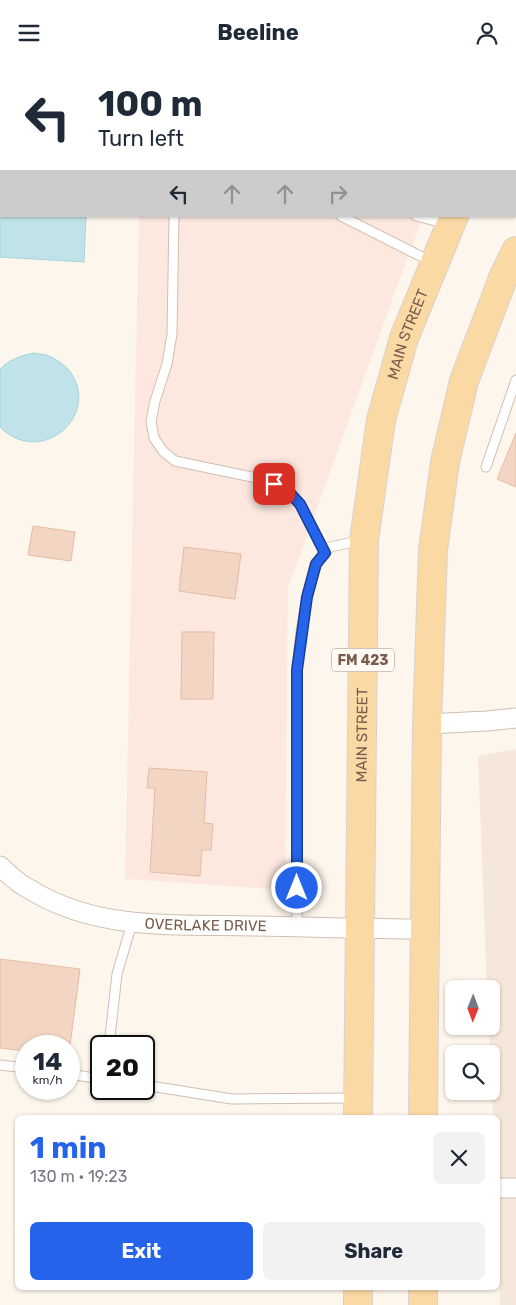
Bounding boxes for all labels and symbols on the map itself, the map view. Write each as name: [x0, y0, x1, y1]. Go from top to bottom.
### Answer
street label: MAIN STREET: [384, 286, 432, 382]
pin: [253, 463, 295, 505]
road number: FM 423: [332, 649, 394, 671]
street label: MAIN STREET: [352, 687, 371, 783]
position arrow: [270, 861, 322, 913]
street label: OVERLAKE DRIVE: [144, 914, 267, 935]
north arrow: [445, 980, 500, 1035]
speed limit sign: 20: [90, 1035, 155, 1100]

